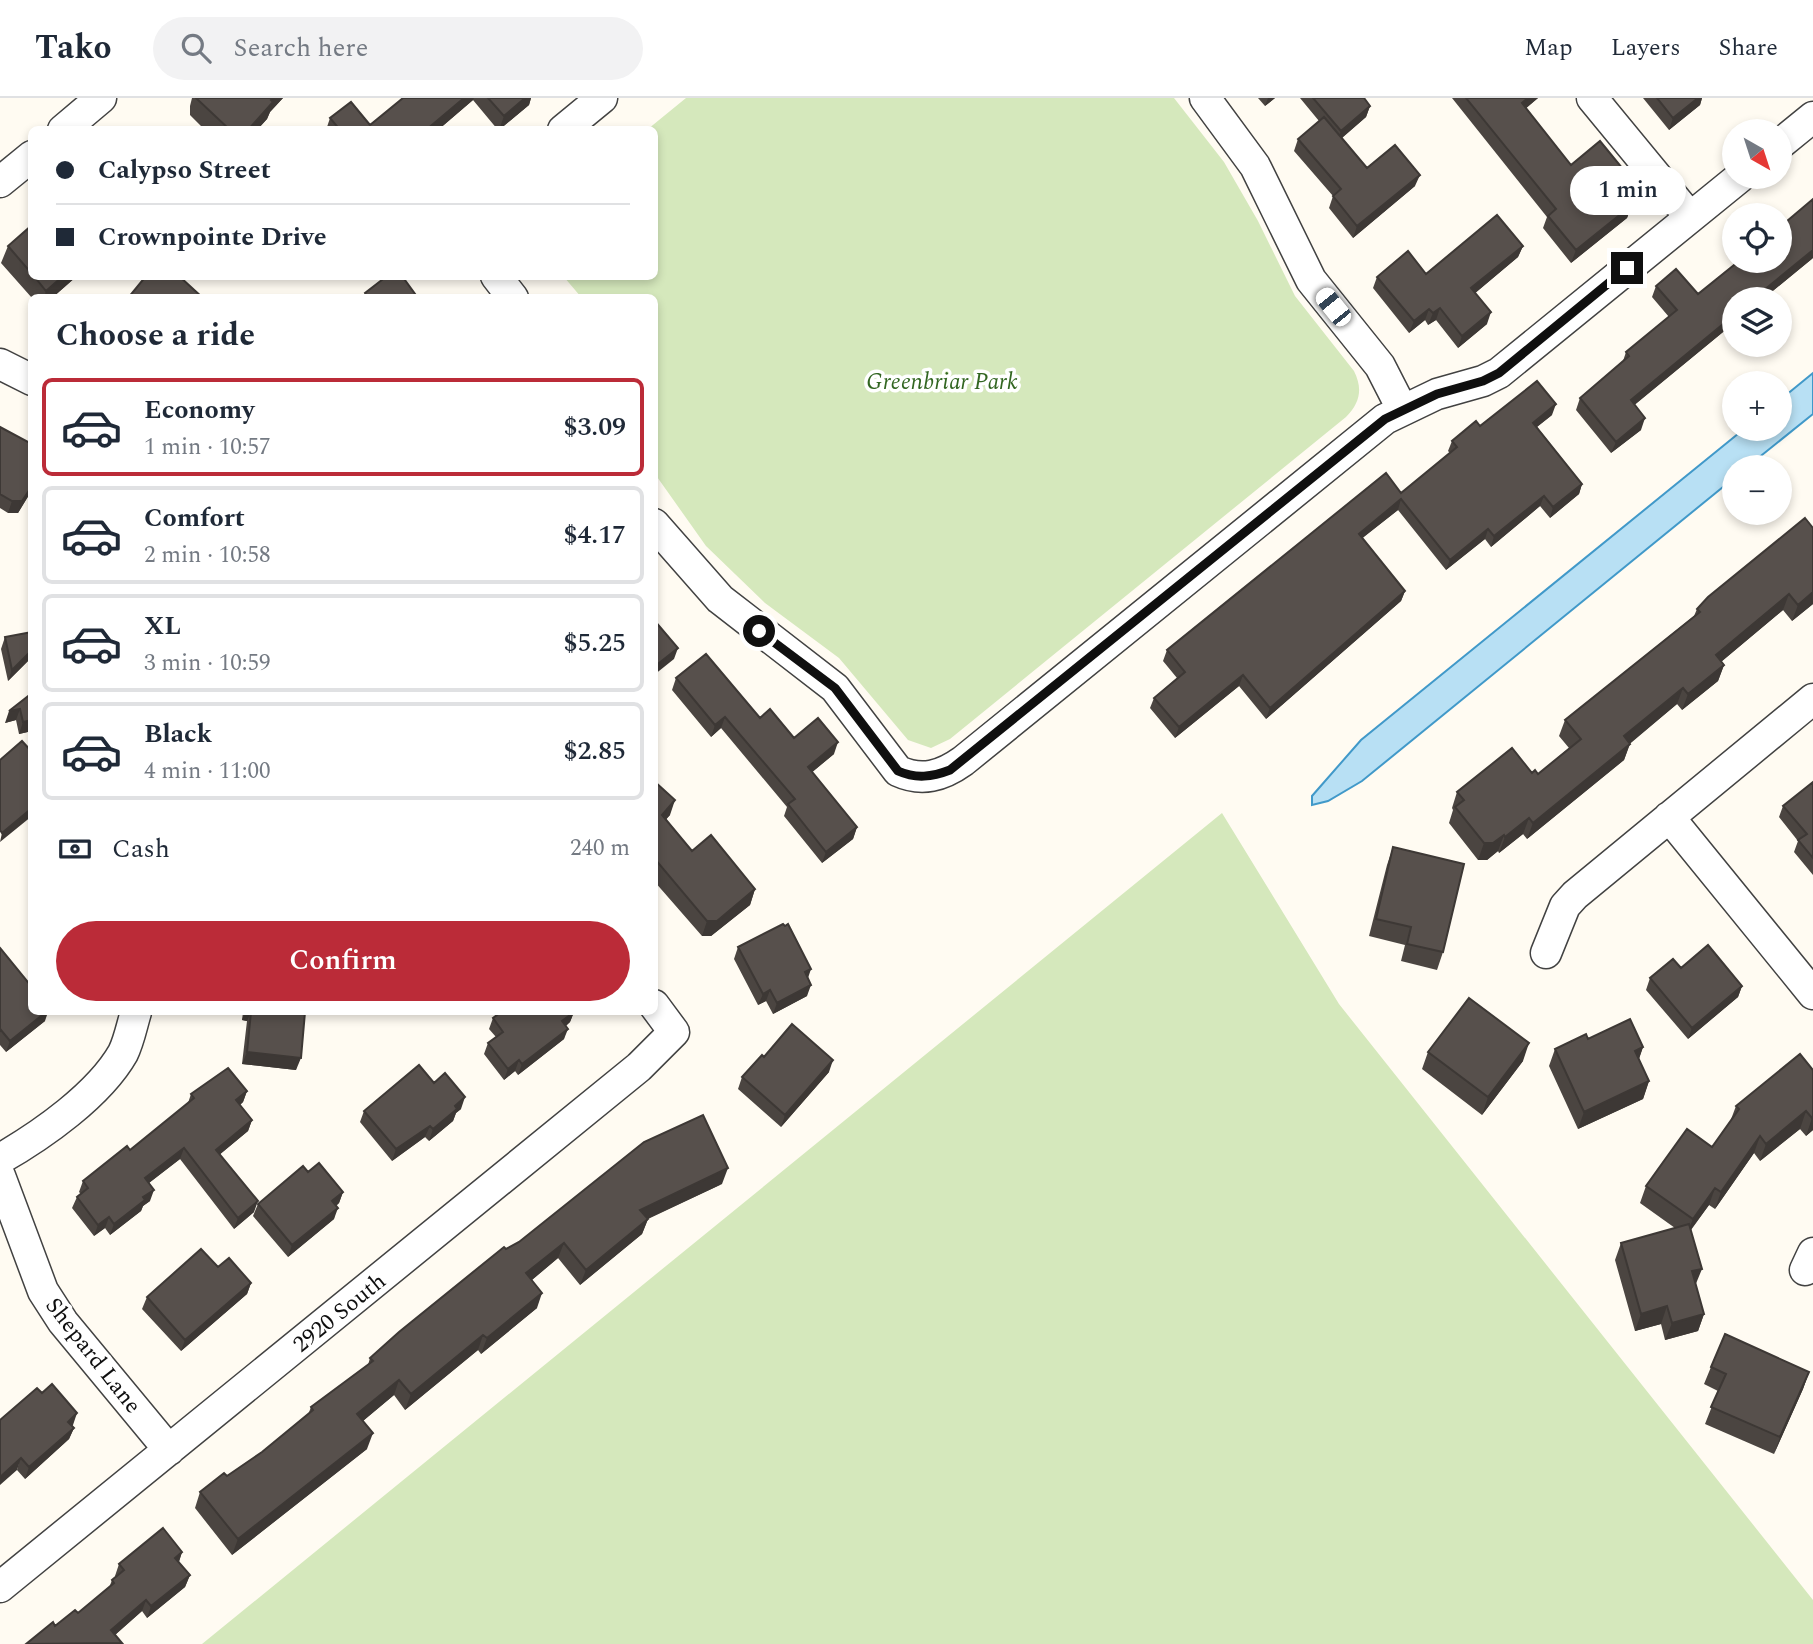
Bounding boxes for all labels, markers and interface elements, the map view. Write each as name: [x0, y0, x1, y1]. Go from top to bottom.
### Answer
search box: [153, 17, 643, 80]
text: Tako: [35, 23, 111, 73]
text: Search here: [233, 28, 368, 68]
icon: search: [177, 29, 215, 67]
text: Map: [1524, 30, 1573, 66]
text: Layers: [1611, 30, 1681, 66]
text: Share: [1719, 30, 1778, 66]
north arrow: [1722, 119, 1792, 189]
map controls: [1722, 119, 1792, 525]
text: Calypso Street: [98, 150, 271, 190]
callout: 1 min: [1569, 166, 1685, 216]
text: 1 min: [1598, 173, 1658, 208]
button: locate: [1722, 203, 1792, 273]
text: Crownpointe Drive: [98, 217, 327, 257]
route end: [1611, 252, 1643, 284]
car: [1312, 284, 1355, 330]
button: layers: [1722, 287, 1792, 357]
text: Choose a ride: [56, 311, 255, 360]
park label: Greenbriar Park: [866, 365, 1018, 400]
button: +: [1722, 371, 1792, 441]
text: Economy: [144, 390, 254, 430]
icon: car: [60, 396, 123, 459]
text: $3.09: [563, 407, 626, 447]
text: 1 min · 10:57: [144, 430, 271, 465]
button: −: [1722, 455, 1792, 525]
text: Comfort: [144, 498, 245, 538]
icon: car: [60, 504, 123, 567]
text: $4.17: [563, 515, 626, 555]
text: 2 min · 10:58: [144, 538, 271, 573]
text: XL: [144, 606, 181, 646]
icon: car: [60, 612, 123, 675]
route start: [743, 615, 775, 647]
text: $5.25: [563, 623, 626, 663]
text: 3 min · 10:59: [144, 646, 271, 681]
text: Black: [144, 714, 212, 754]
icon: car: [60, 720, 123, 783]
text: $2.85: [563, 731, 626, 771]
text: 4 min · 11:00: [144, 754, 271, 789]
text: Cash: [112, 829, 170, 869]
icon: cash: [56, 830, 94, 868]
text: 240 m: [570, 831, 630, 866]
button: Confirm: [56, 921, 630, 1001]
street label: 2920 South: [286, 1265, 394, 1362]
street label: Shepard Lane: [36, 1290, 149, 1422]

